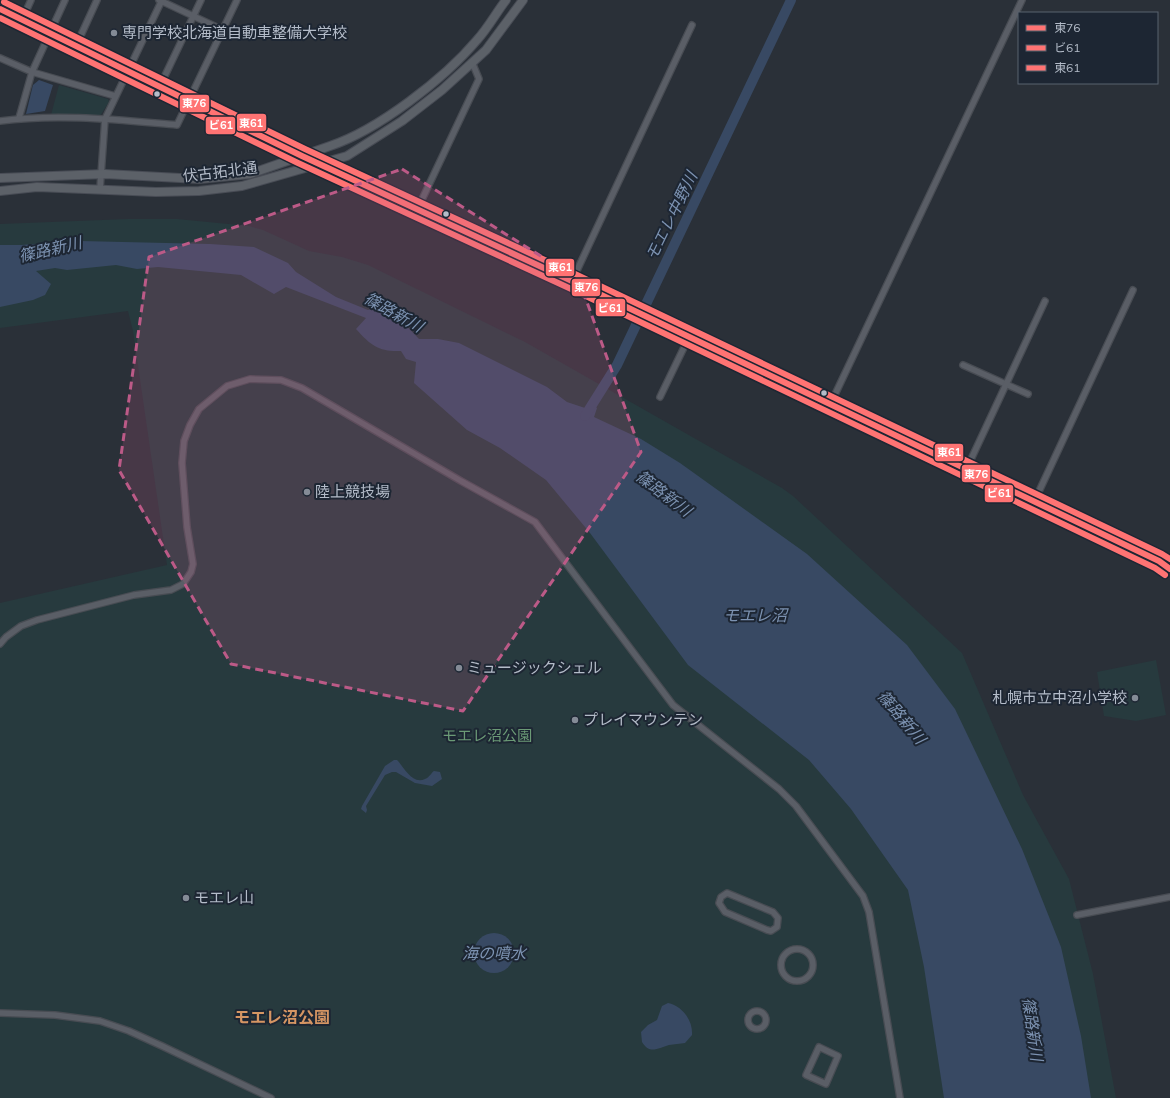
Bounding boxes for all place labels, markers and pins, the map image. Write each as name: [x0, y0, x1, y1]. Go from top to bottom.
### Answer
place label: 専門学校北海道自動車整備大学校: [122, 23, 347, 42]
marker: 専門学校北海道自動車整備大学校: [109, 28, 119, 38]
unlabelled marker: [152, 89, 162, 99]
unlabelled marker: [441, 209, 451, 219]
unlabelled marker: [819, 388, 829, 398]
place label: 陸上競技場: [315, 482, 390, 501]
marker: 陸上競技場: [302, 487, 312, 497]
place label: ミュージックシェル: [467, 658, 602, 677]
marker: ミュージックシェル: [454, 663, 464, 673]
place label: 札幌市立中沼小学校: [992, 688, 1127, 707]
marker: 札幌市立中沼小学校: [1130, 693, 1140, 703]
place label: プレイマウンテン: [583, 710, 703, 729]
marker: プレイマウンテン: [570, 715, 580, 725]
place label: モエレ山: [194, 888, 254, 907]
marker: モエレ山: [181, 893, 191, 903]

